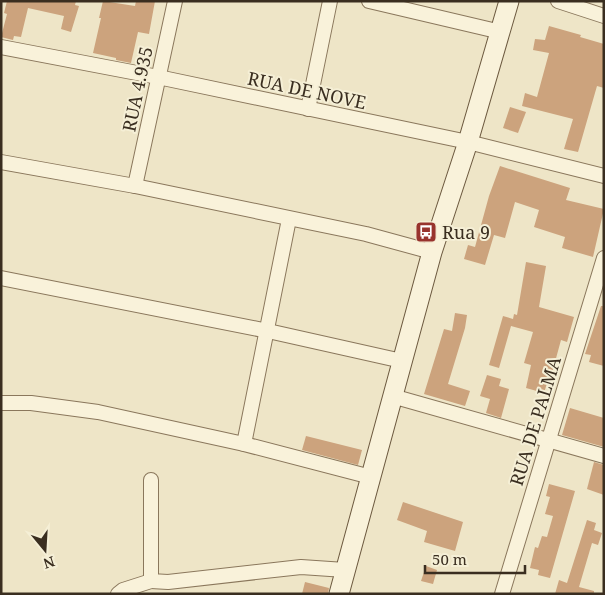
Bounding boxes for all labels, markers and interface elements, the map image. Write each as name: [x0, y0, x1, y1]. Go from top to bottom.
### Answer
street label: RUA 4.935: [116, 44, 158, 134]
street label: RUA DE NOVE: [246, 66, 368, 114]
bus stop icon: Rua 9: [414, 220, 438, 244]
place label: Rua 9: [442, 220, 490, 244]
street label: RUA DE PALMA: [504, 353, 566, 489]
north arrow: [20, 525, 70, 575]
scale bar: [425, 542, 525, 574]
text: 50 m: [432, 549, 467, 569]
text: N: [41, 552, 57, 574]

